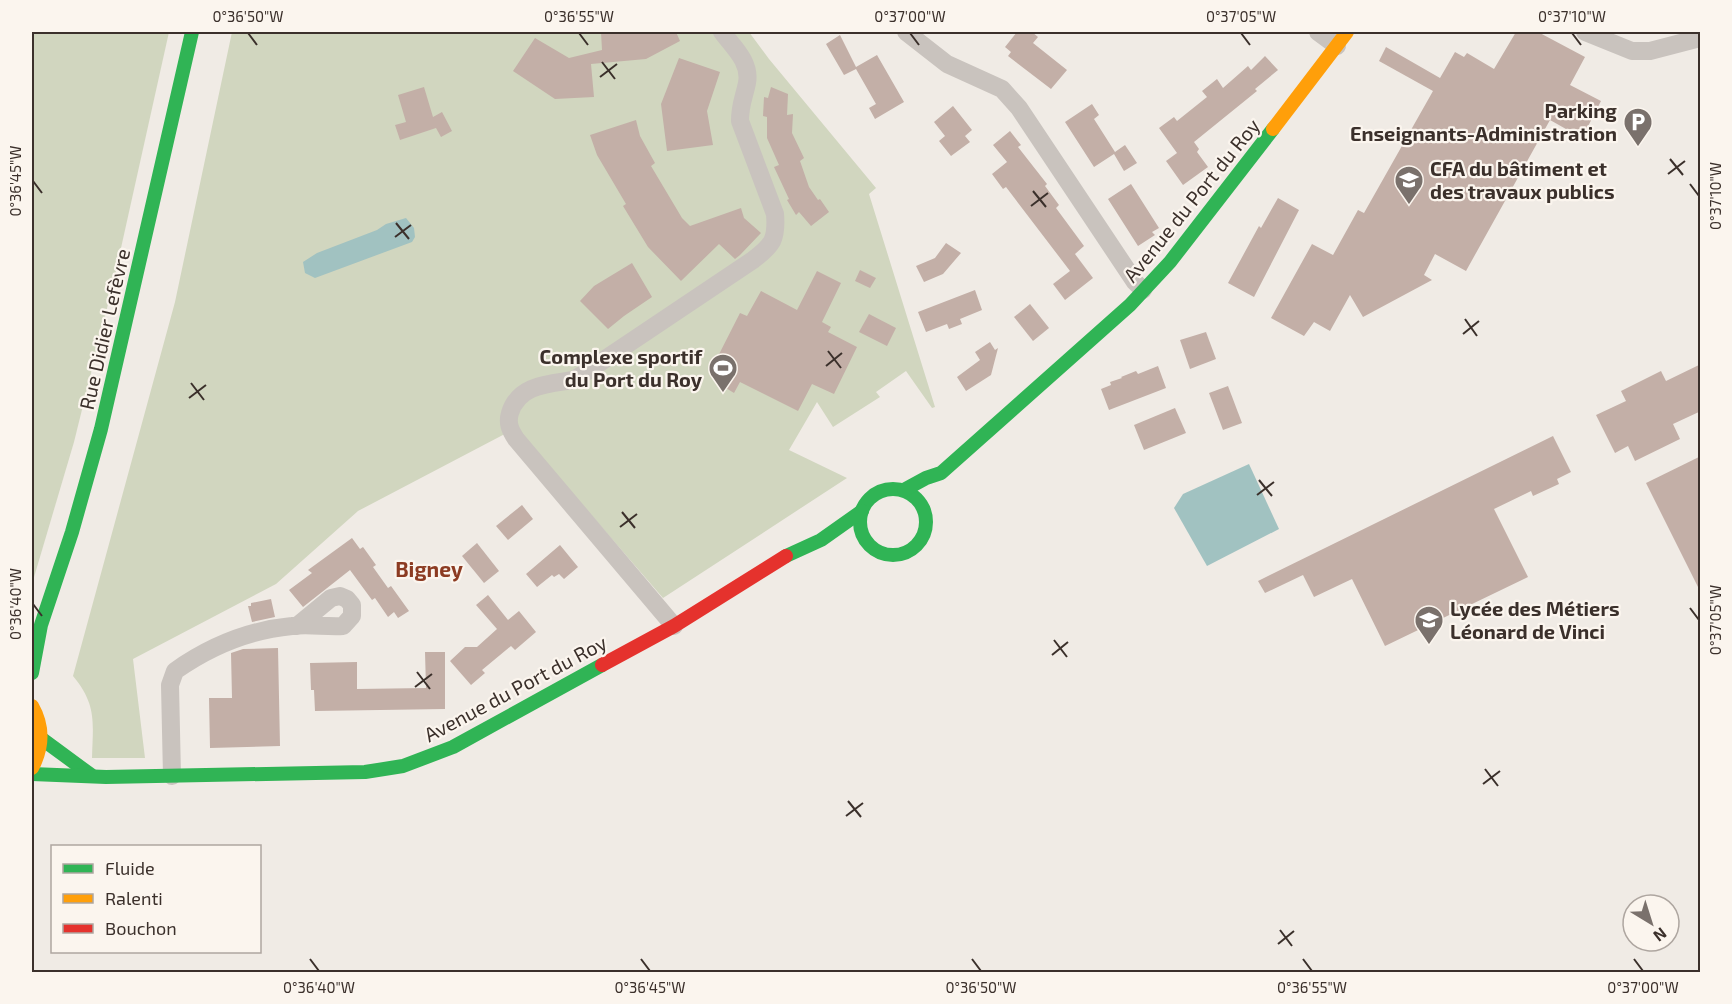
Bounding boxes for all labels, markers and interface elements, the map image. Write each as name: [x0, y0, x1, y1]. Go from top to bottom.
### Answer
text: 0°36'50"W: [212, 7, 284, 25]
text: 0°36'55"W: [544, 7, 614, 25]
text: 0°37'00"W: [874, 7, 946, 25]
text: 0°37'05"W: [1206, 7, 1276, 25]
text: 0°37'10"W: [1538, 7, 1606, 25]
place label: Parking Enseignants-Administration: [1350, 98, 1617, 145]
parking icon: Parking Enseignants-Administration: [1622, 106, 1654, 148]
street label: Avenue du Port du Roy: [1118, 113, 1265, 287]
text: 0°36'45"W: [6, 145, 24, 217]
place label: CFA du bâtiment et des travaux publics: [1430, 156, 1615, 203]
text: 0°37'10"W: [1706, 162, 1724, 230]
school or university icon: CFA du bâtiment et des travaux publics: [1393, 164, 1425, 206]
street label: Rue Didier Lefèvre: [74, 246, 134, 412]
place label: Complexe sportif du Port du Roy: [540, 344, 703, 392]
sports icon: Complexe sportif du Port du Roy: [707, 352, 739, 394]
district label: Bigney: [395, 556, 463, 582]
text: 0°36'40"W: [6, 568, 24, 640]
text: 0°37'05"W: [1706, 585, 1724, 655]
place label: Lycée des Métiers Léonard de Vinci: [1450, 596, 1620, 643]
school or university icon: Lycée des Métiers Léonard de Vinci: [1413, 604, 1445, 646]
street label: Avenue du Port du Roy: [420, 629, 611, 746]
legend: [51, 845, 261, 953]
text: Fluide: [105, 857, 155, 879]
text: Ralenti: [105, 887, 163, 909]
north arrow: [1621, 893, 1681, 953]
text: Bouchon: [105, 917, 177, 939]
text: N: [1650, 924, 1671, 946]
text: 0°36'40"W: [283, 978, 355, 996]
text: 0°36'45"W: [614, 978, 686, 996]
text: 0°36'50"W: [945, 978, 1017, 996]
text: 0°36'55"W: [1277, 978, 1347, 996]
text: 0°37'00"W: [1607, 978, 1679, 996]

